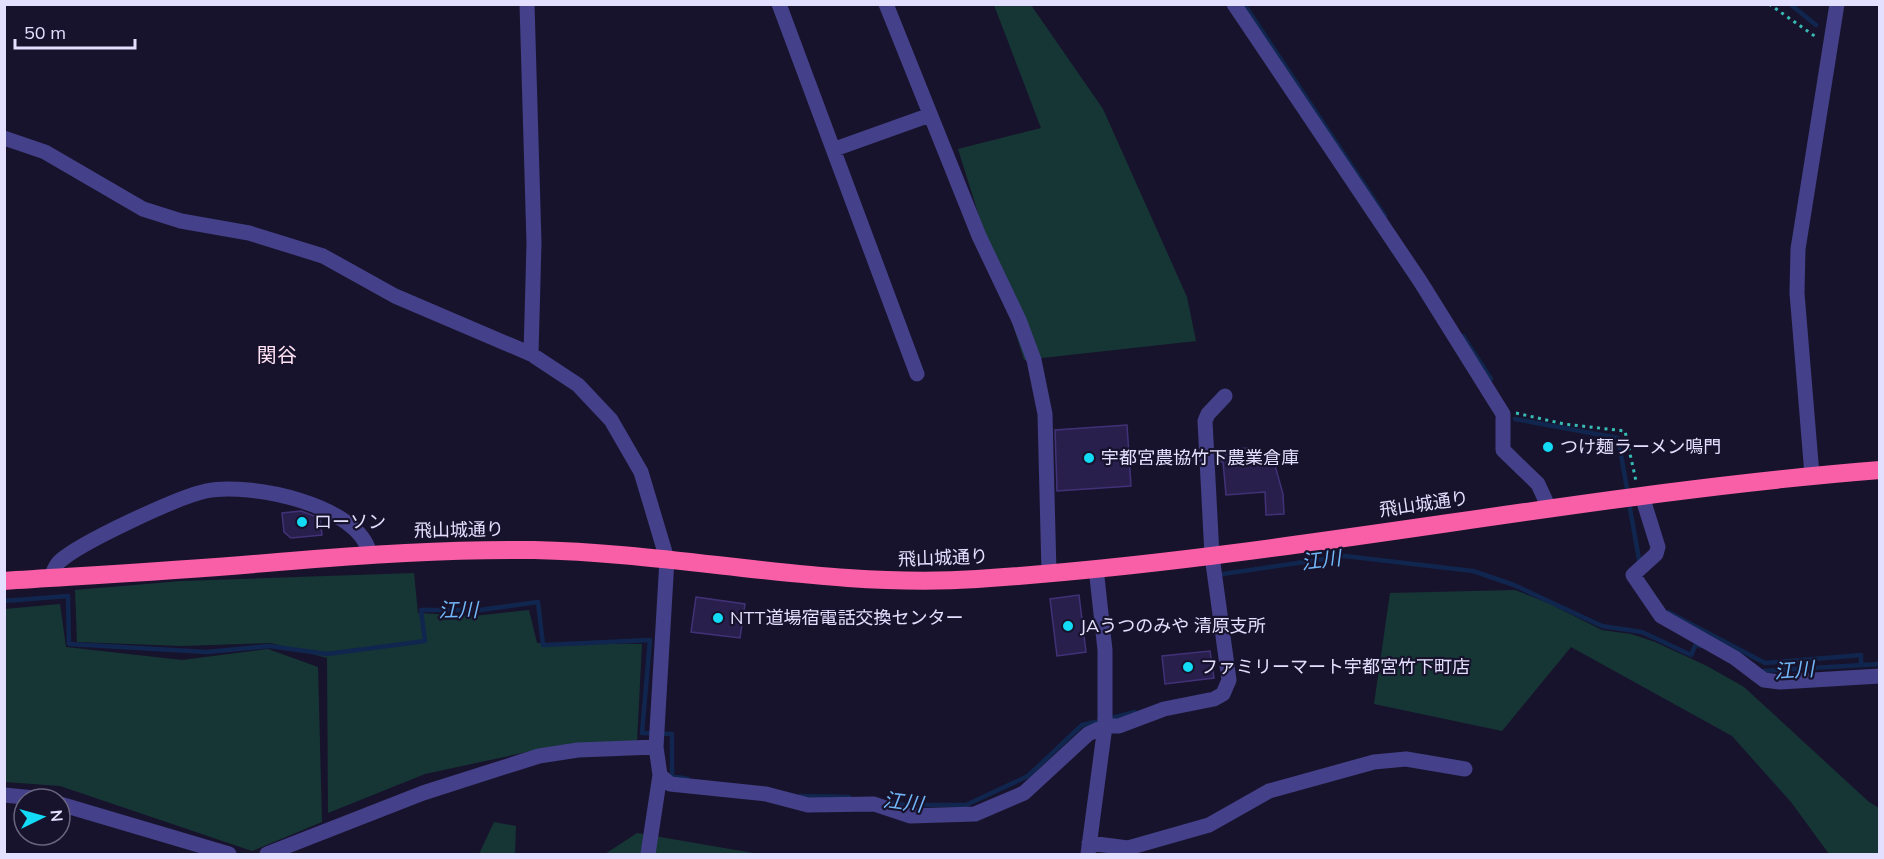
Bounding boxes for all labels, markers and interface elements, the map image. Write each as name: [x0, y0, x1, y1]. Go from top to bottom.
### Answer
scale bar: [15, 12, 135, 50]
text: 50 m: [24, 21, 66, 44]
district label: 関谷: [257, 342, 297, 367]
place label: つけ麺ラーメン鳴門: [1560, 435, 1721, 458]
marker: つけ麺ラーメン鳴門: [1541, 440, 1555, 454]
place label: 宇都宮農協竹下農業倉庫: [1101, 446, 1299, 469]
marker: 宇都宮農協竹下農業倉庫: [1082, 451, 1096, 465]
street label: 飛山城通り: [1378, 486, 1470, 521]
place label: ローソン: [314, 510, 386, 533]
marker: ローソン: [295, 515, 309, 529]
street label: 飛山城通り: [414, 517, 504, 542]
street label: 飛山城通り: [898, 544, 988, 571]
water label: 江川: [1300, 544, 1344, 574]
water label: 江川: [438, 597, 480, 622]
place label: NTT道場宿電話交換センター: [730, 606, 963, 629]
marker: NTT道場宿電話交換センター: [711, 611, 725, 625]
place label: JAうつのみや 清原支所: [1080, 614, 1266, 637]
marker: JAうつのみや 清原支所: [1061, 619, 1075, 633]
place label: ファミリーマート宇都宮竹下町店: [1200, 655, 1470, 678]
water label: 江川: [1773, 655, 1817, 683]
marker: ファミリーマート宇都宮竹下町店: [1181, 660, 1195, 674]
north arrow: [12, 787, 72, 847]
water label: 江川: [882, 787, 926, 817]
text: N: [46, 809, 67, 823]

